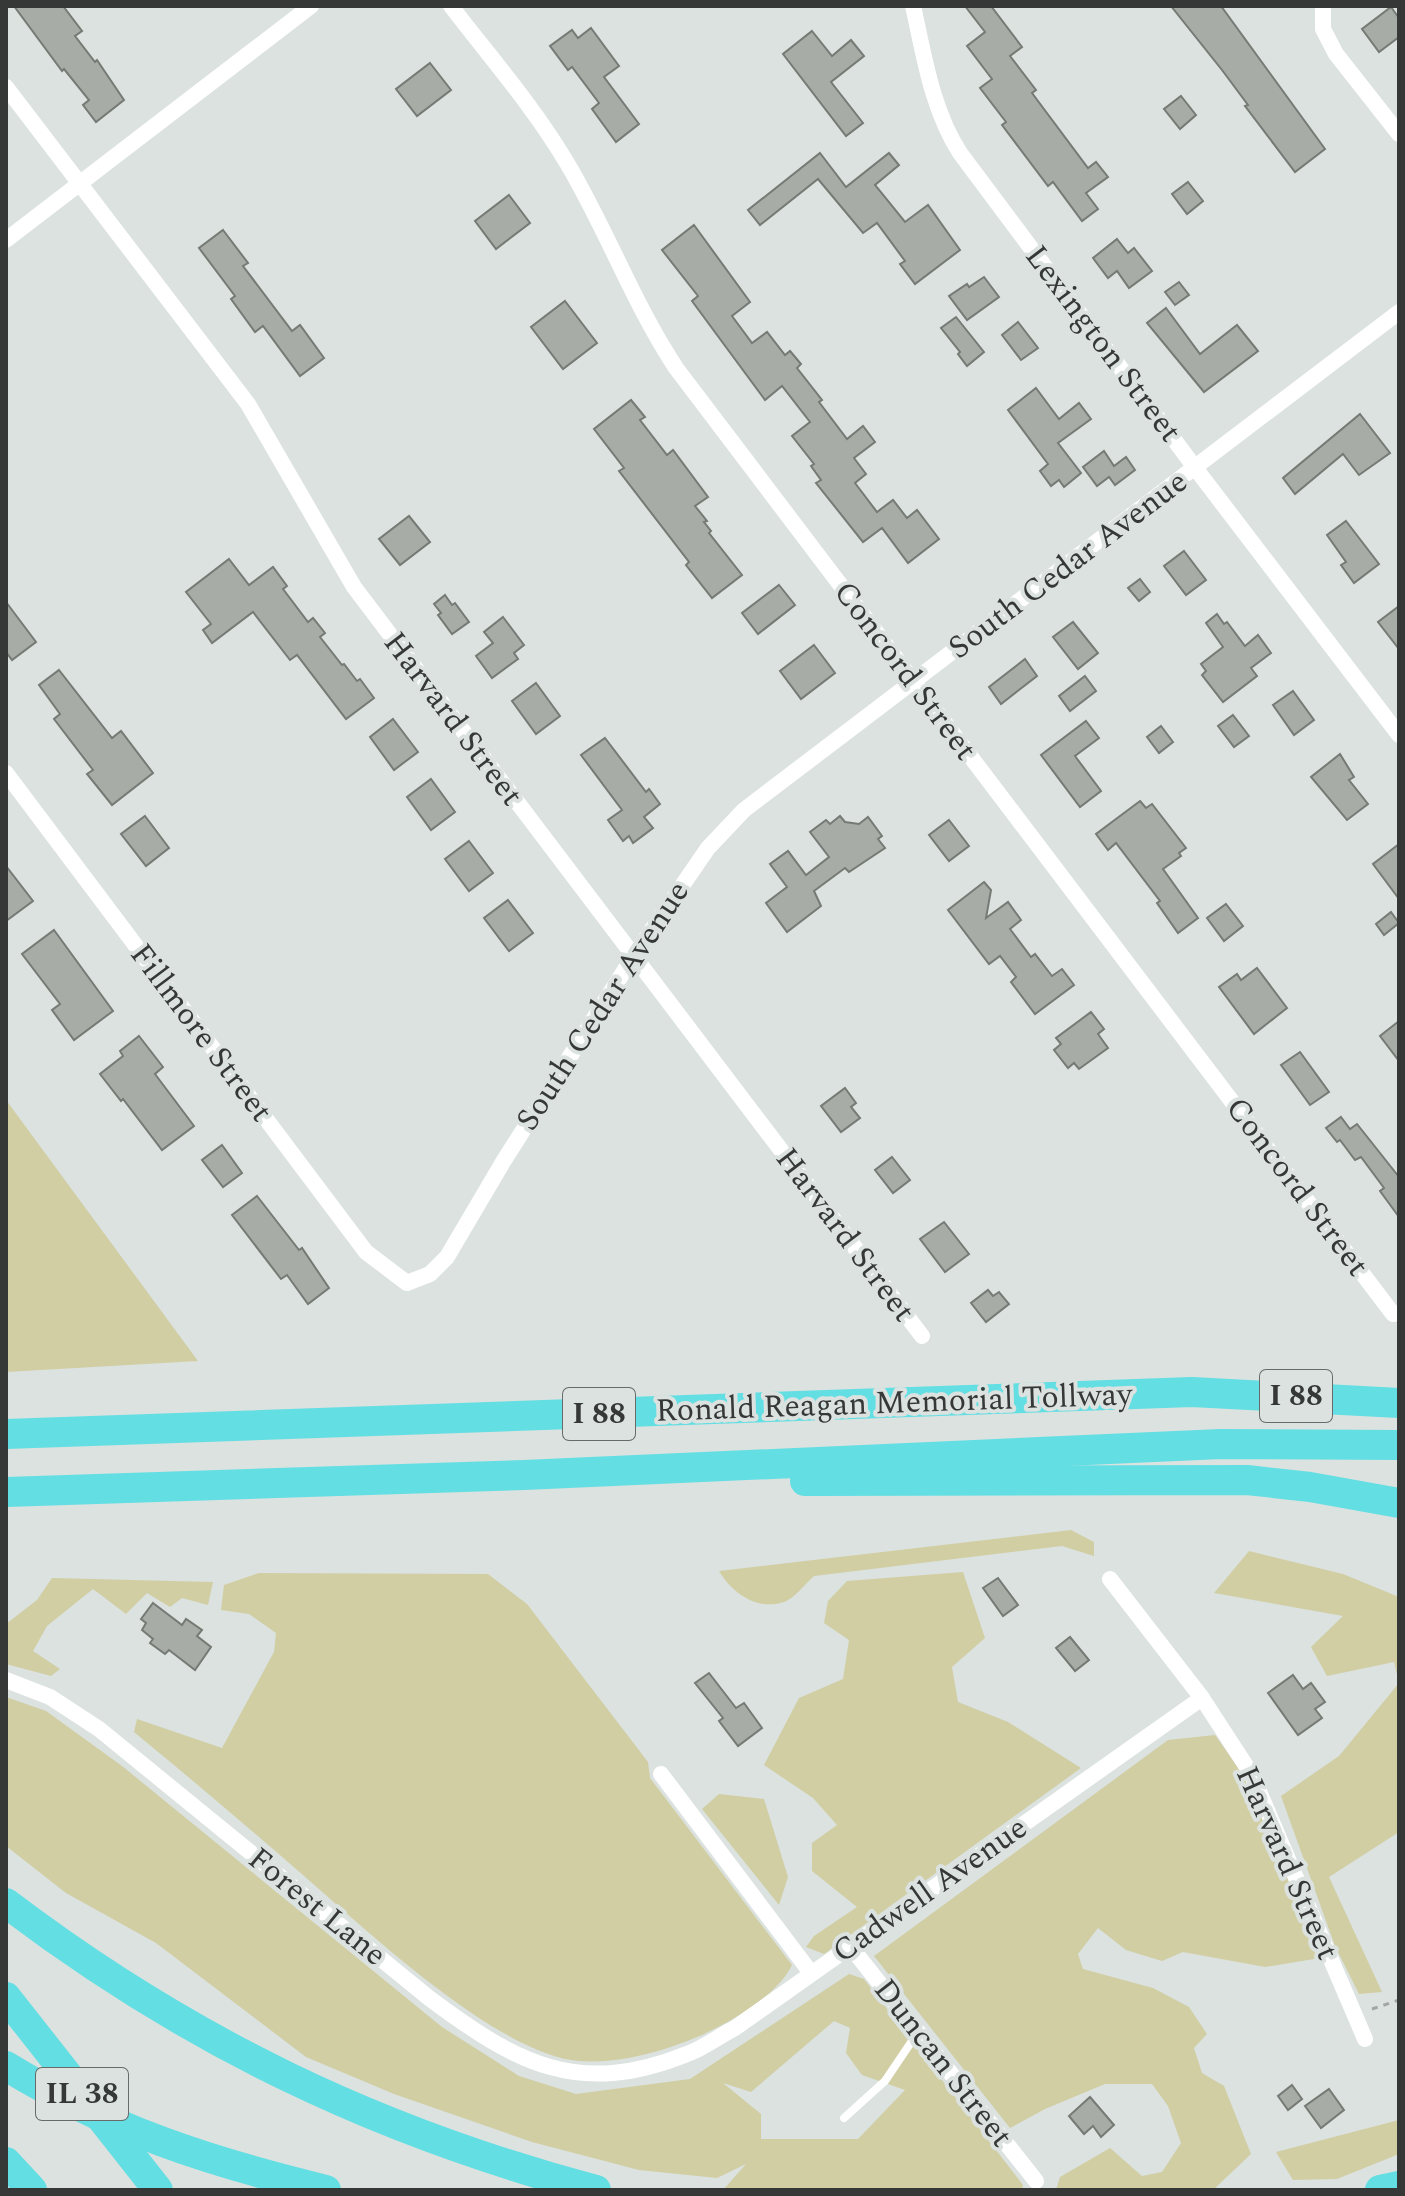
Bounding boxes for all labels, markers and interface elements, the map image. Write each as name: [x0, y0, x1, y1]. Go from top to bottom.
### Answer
street label: Lexington Street: [1012, 235, 1194, 453]
street label: South Cedar Avenue: [938, 458, 1198, 672]
street label: Concord Street: [821, 571, 989, 771]
street label: Harvard Street: [371, 621, 535, 817]
street label: South Cedar Avenue: [504, 871, 702, 1141]
street label: Fillmore Street: [117, 933, 285, 1133]
street label: Concord Street: [1213, 1087, 1381, 1287]
street label: Harvard Street: [763, 1137, 927, 1333]
street label: Ronald Reagan Memorial Tollway: [655, 1370, 1135, 1436]
road number: I 88: [1260, 1370, 1332, 1422]
road number: I 88: [563, 1388, 635, 1440]
street label: Harvard Street: [1222, 1758, 1352, 1968]
street label: Cadwell Avenue: [822, 1804, 1038, 1976]
street label: Forest Lane: [237, 1835, 397, 1979]
street label: Duncan Street: [861, 1968, 1025, 2158]
road number: IL 38: [36, 2068, 128, 2120]

